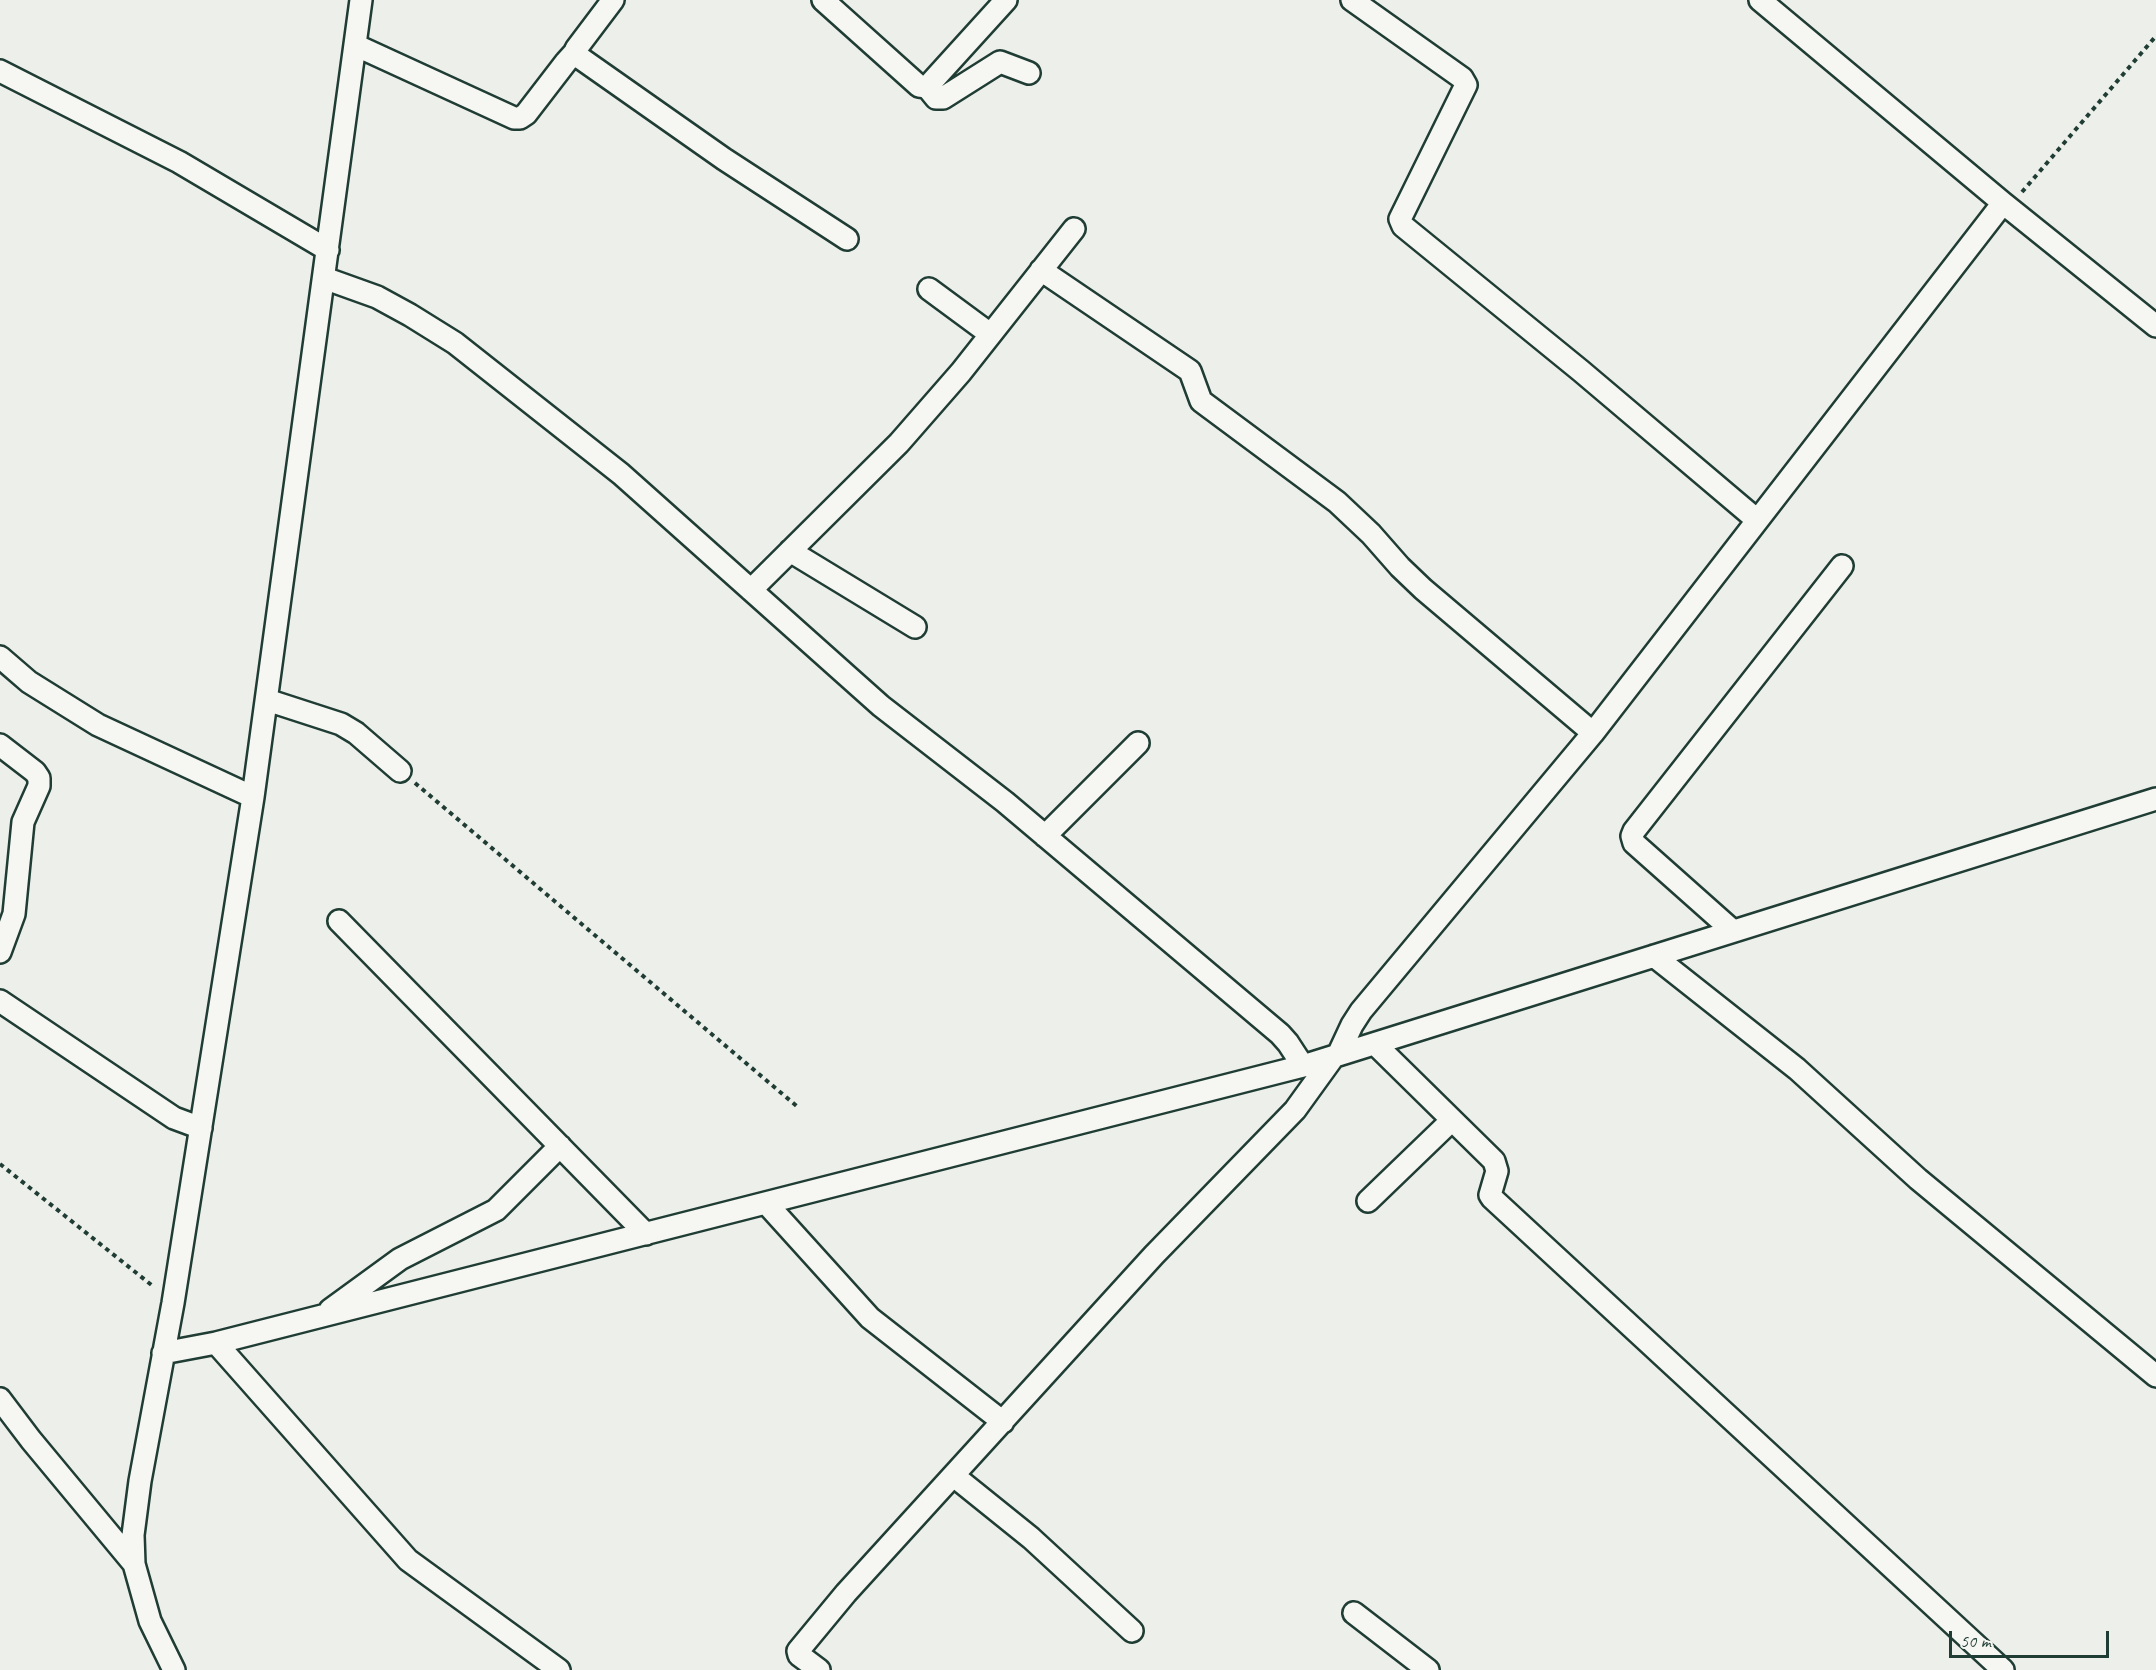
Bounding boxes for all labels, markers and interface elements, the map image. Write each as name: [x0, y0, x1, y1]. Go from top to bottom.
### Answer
scale bar: [1952, 1619, 2112, 1657]
text: 50 m: [1960, 1630, 1991, 1652]

